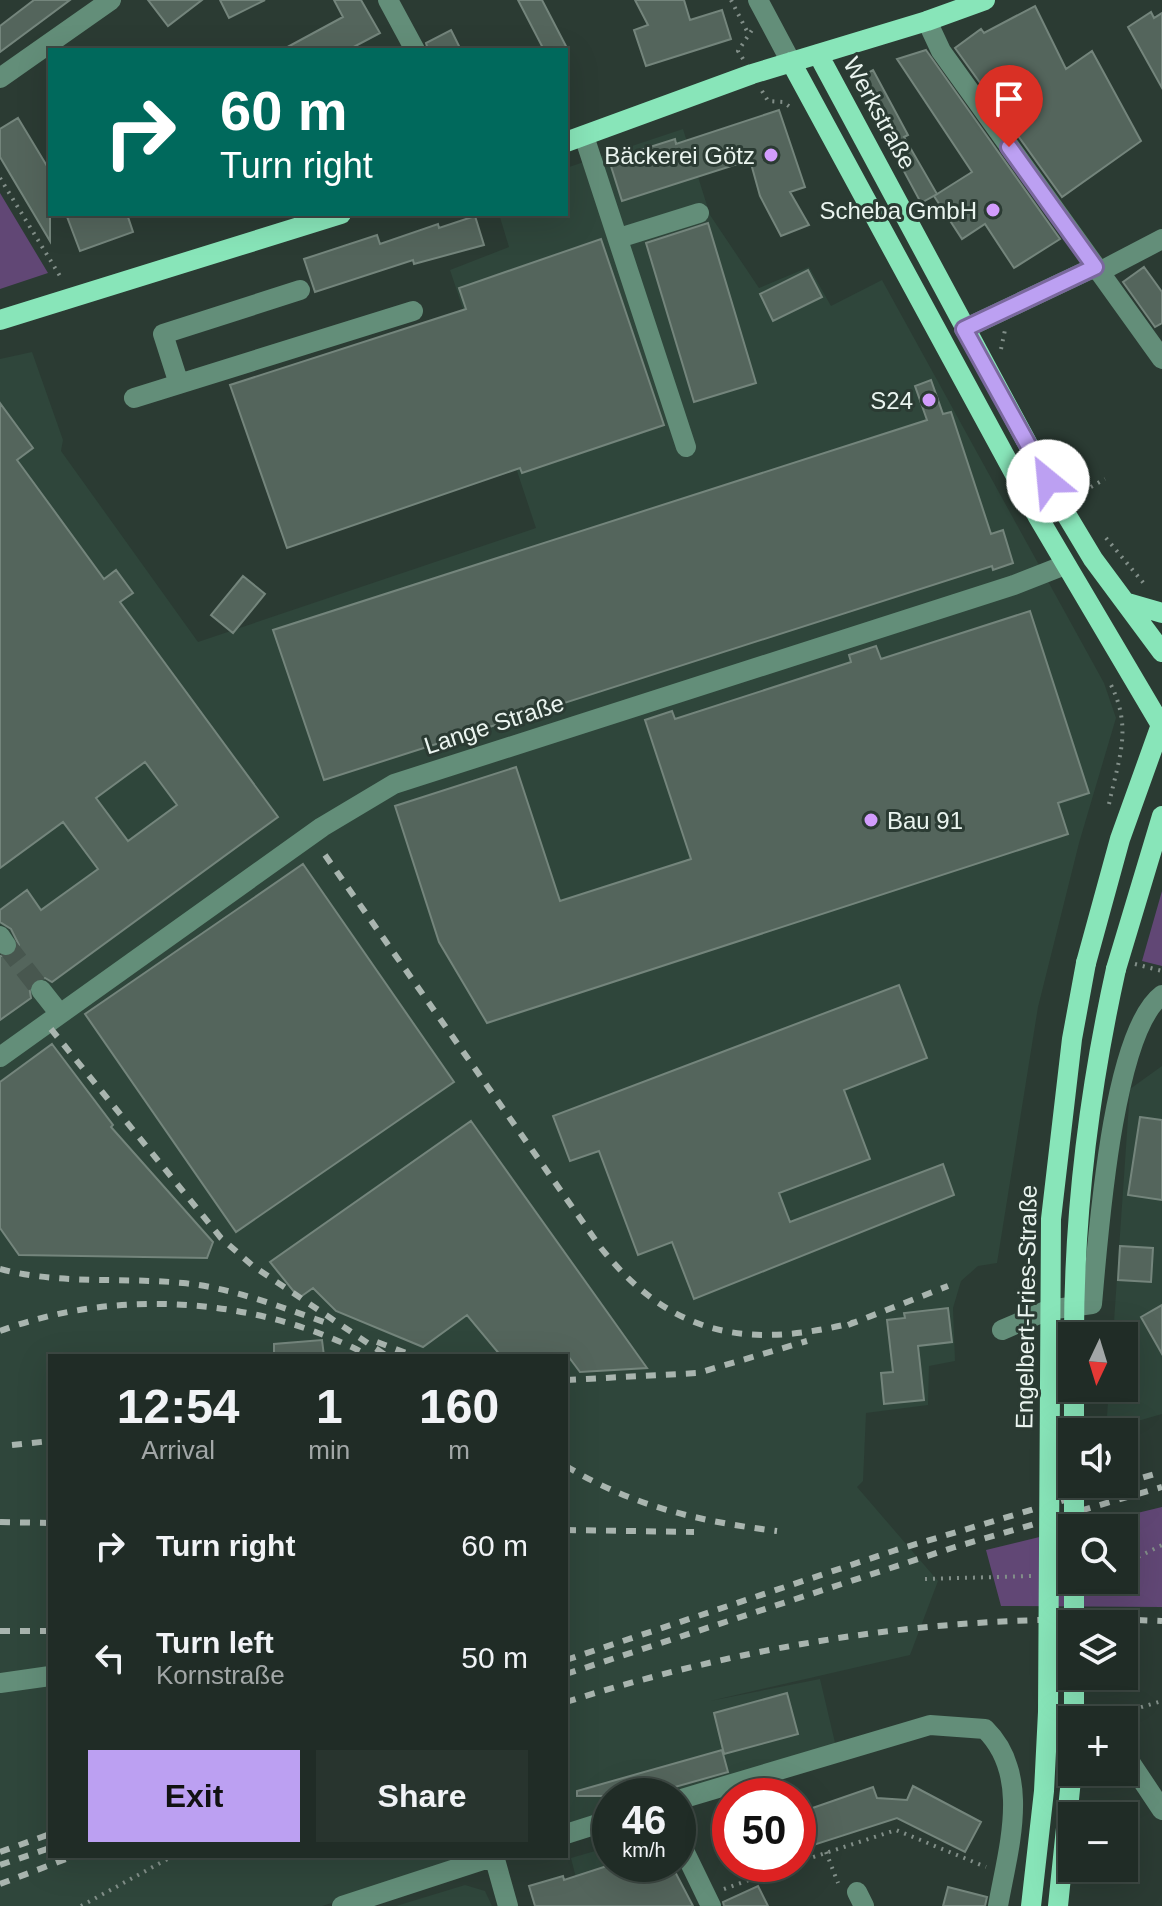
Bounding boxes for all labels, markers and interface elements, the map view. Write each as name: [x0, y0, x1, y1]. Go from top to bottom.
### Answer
street label: Werkstraße: [838, 52, 922, 174]
pin: [975, 65, 1043, 147]
icon: arrive: [987, 77, 1031, 121]
text: 60 m: [220, 79, 348, 142]
icon: right: [88, 80, 192, 184]
place label: Bäckerei Götz: [604, 142, 755, 169]
text: Turn right: [220, 145, 373, 186]
marker: Bäckerei Götz: [762, 146, 780, 164]
place label: Scheba GmbH: [820, 197, 977, 224]
marker: Scheba GmbH: [984, 201, 1002, 219]
place label: S24: [870, 387, 913, 414]
marker: S24: [920, 391, 938, 409]
position arrow: [1006, 439, 1090, 523]
street label: Lange Straße: [421, 689, 567, 759]
place label: Bau 91: [887, 807, 963, 834]
marker: Bau 91: [862, 811, 880, 829]
street label: Engelbert-Fries-Straße: [1010, 1185, 1042, 1429]
north arrow: [1058, 1322, 1138, 1402]
map controls: [1058, 1322, 1138, 1882]
text: 12:54: [117, 1380, 240, 1433]
text: 1: [316, 1380, 343, 1433]
text: 160: [419, 1380, 499, 1433]
button: sound: [1058, 1418, 1138, 1498]
text: Arrival: [141, 1435, 215, 1465]
text: min: [308, 1435, 350, 1465]
text: m: [448, 1435, 470, 1465]
button: search: [1058, 1514, 1138, 1594]
icon: right: [88, 1524, 132, 1568]
text: Turn right: [156, 1529, 295, 1562]
text: 60 m: [461, 1529, 528, 1562]
button: layers: [1058, 1610, 1138, 1690]
text: Turn left: [156, 1626, 274, 1659]
icon: left: [88, 1636, 132, 1680]
text: 50 m: [461, 1641, 528, 1674]
text: Kornstraße: [156, 1660, 285, 1690]
button: +: [1058, 1706, 1138, 1786]
button: Exit: [88, 1750, 300, 1842]
button: Share: [316, 1750, 528, 1842]
speed limit sign: 50: [712, 1778, 816, 1882]
text: 46: [622, 1798, 666, 1842]
button: −: [1058, 1802, 1138, 1882]
text: km/h: [622, 1839, 666, 1861]

